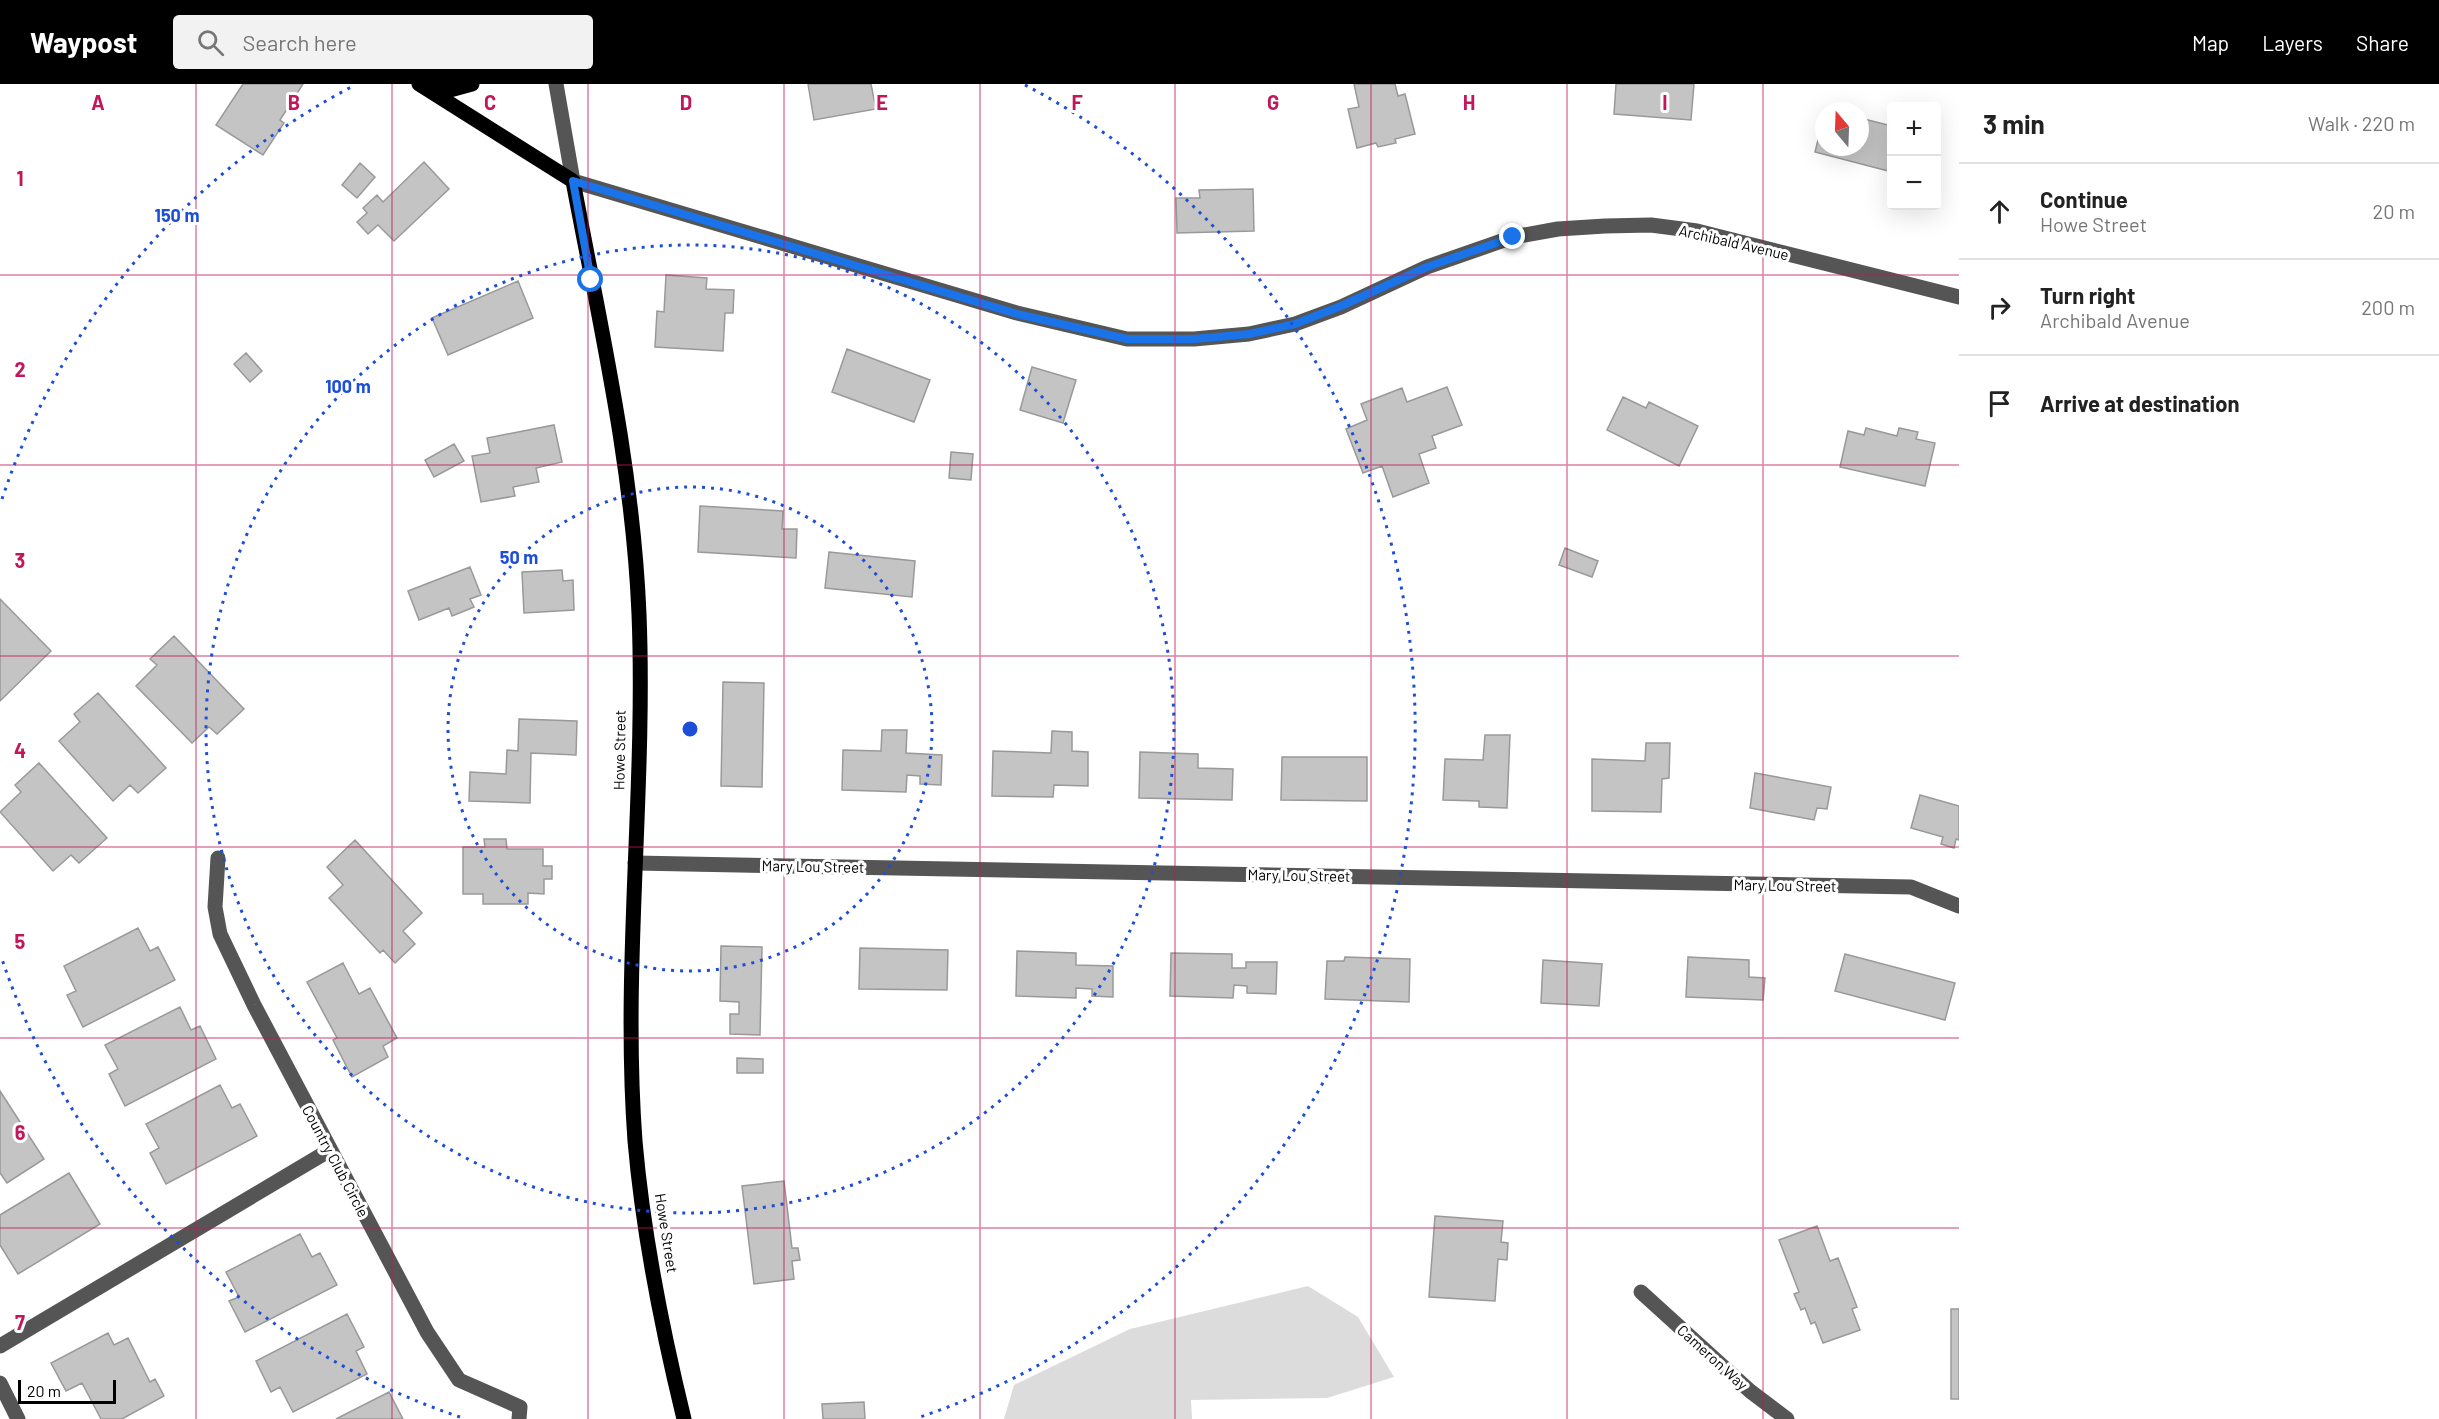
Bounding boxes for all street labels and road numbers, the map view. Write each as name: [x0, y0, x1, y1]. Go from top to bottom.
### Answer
street label: Archibald Avenue: [1677, 221, 1791, 263]
street label: Howe Street: [609, 710, 629, 790]
street label: Mary Lou Street: [761, 856, 865, 876]
street label: Mary Lou Street: [1247, 865, 1351, 885]
street label: Mary Lou Street: [1733, 875, 1837, 895]
street label: Country Club Circle: [299, 1102, 373, 1220]
street label: Howe Street: [652, 1192, 682, 1274]
street label: Cameron Way: [1674, 1321, 1752, 1393]

